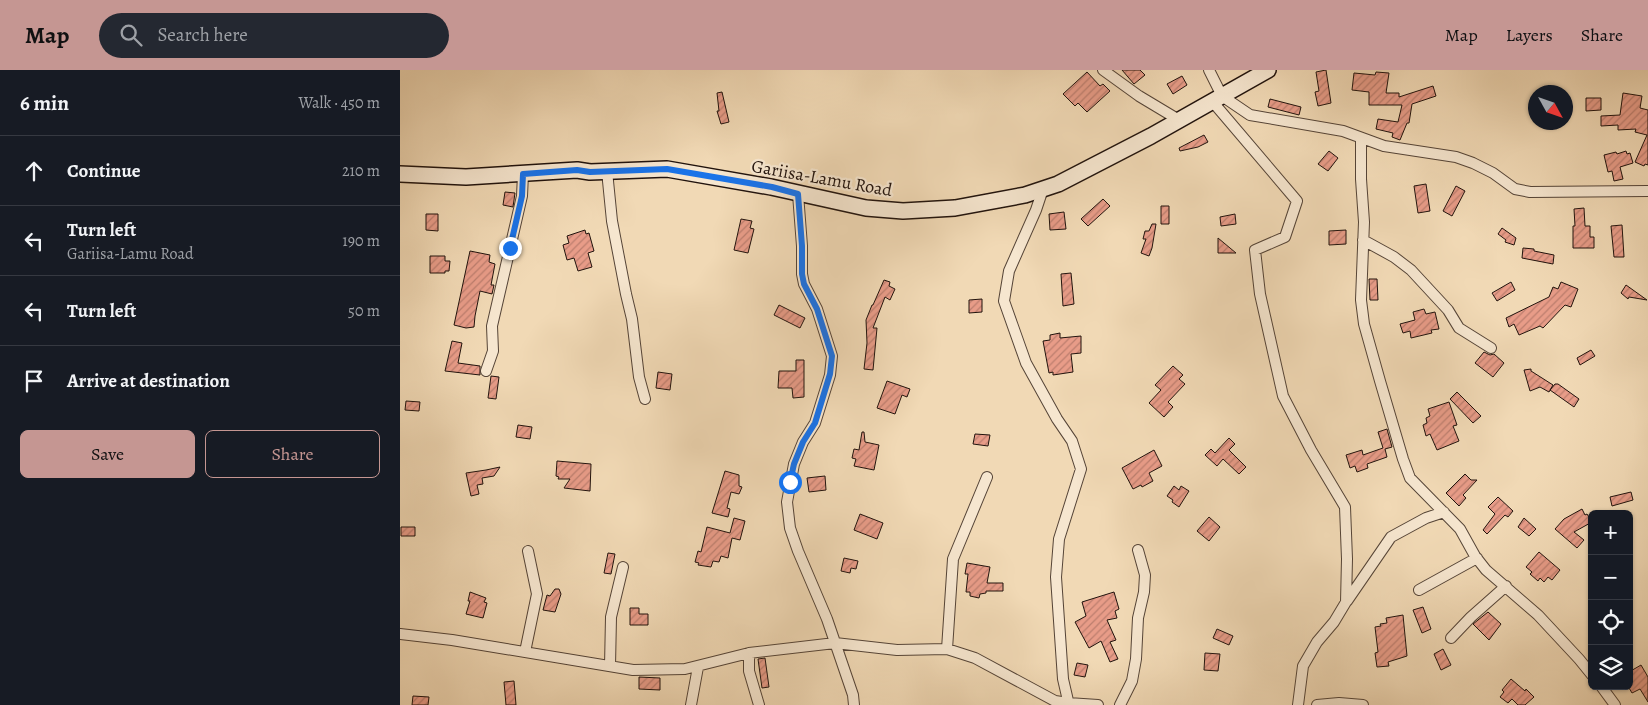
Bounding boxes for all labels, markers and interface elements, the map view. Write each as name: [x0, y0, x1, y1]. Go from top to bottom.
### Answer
search box: [99, 13, 449, 58]
text: Map: [25, 19, 69, 51]
icon: search: [117, 21, 145, 49]
text: Search here: [157, 22, 248, 48]
text: Map: [1445, 23, 1478, 47]
text: Layers: [1506, 23, 1553, 47]
text: Share: [1581, 23, 1623, 47]
north arrow: [1528, 85, 1573, 130]
text: 6 min: [20, 89, 69, 117]
text: Walk · 450 m: [298, 92, 380, 114]
street label: Gariisa-Lamu Road: [750, 154, 895, 202]
icon: ahead: [20, 157, 48, 185]
text: Continue: [67, 158, 141, 184]
text: 210 m: [342, 160, 380, 182]
text: Turn left: [67, 217, 136, 243]
icon: left: [20, 227, 48, 255]
text: 190 m: [342, 230, 380, 252]
route end: [499, 237, 522, 260]
text: Gariisa-Lamu Road: [67, 243, 194, 265]
icon: left: [20, 297, 48, 325]
text: Turn left: [67, 298, 136, 324]
text: 50 m: [348, 300, 380, 322]
icon: arrive: [20, 367, 48, 395]
text: Arrive at destination: [67, 368, 230, 394]
button: Save: [20, 430, 195, 478]
button: Share: [205, 430, 380, 478]
route start: [779, 471, 802, 494]
map controls: [1588, 510, 1633, 690]
button: +: [1588, 510, 1633, 555]
button: −: [1588, 555, 1633, 600]
button: locate: [1588, 600, 1633, 645]
button: layers: [1588, 645, 1633, 690]

